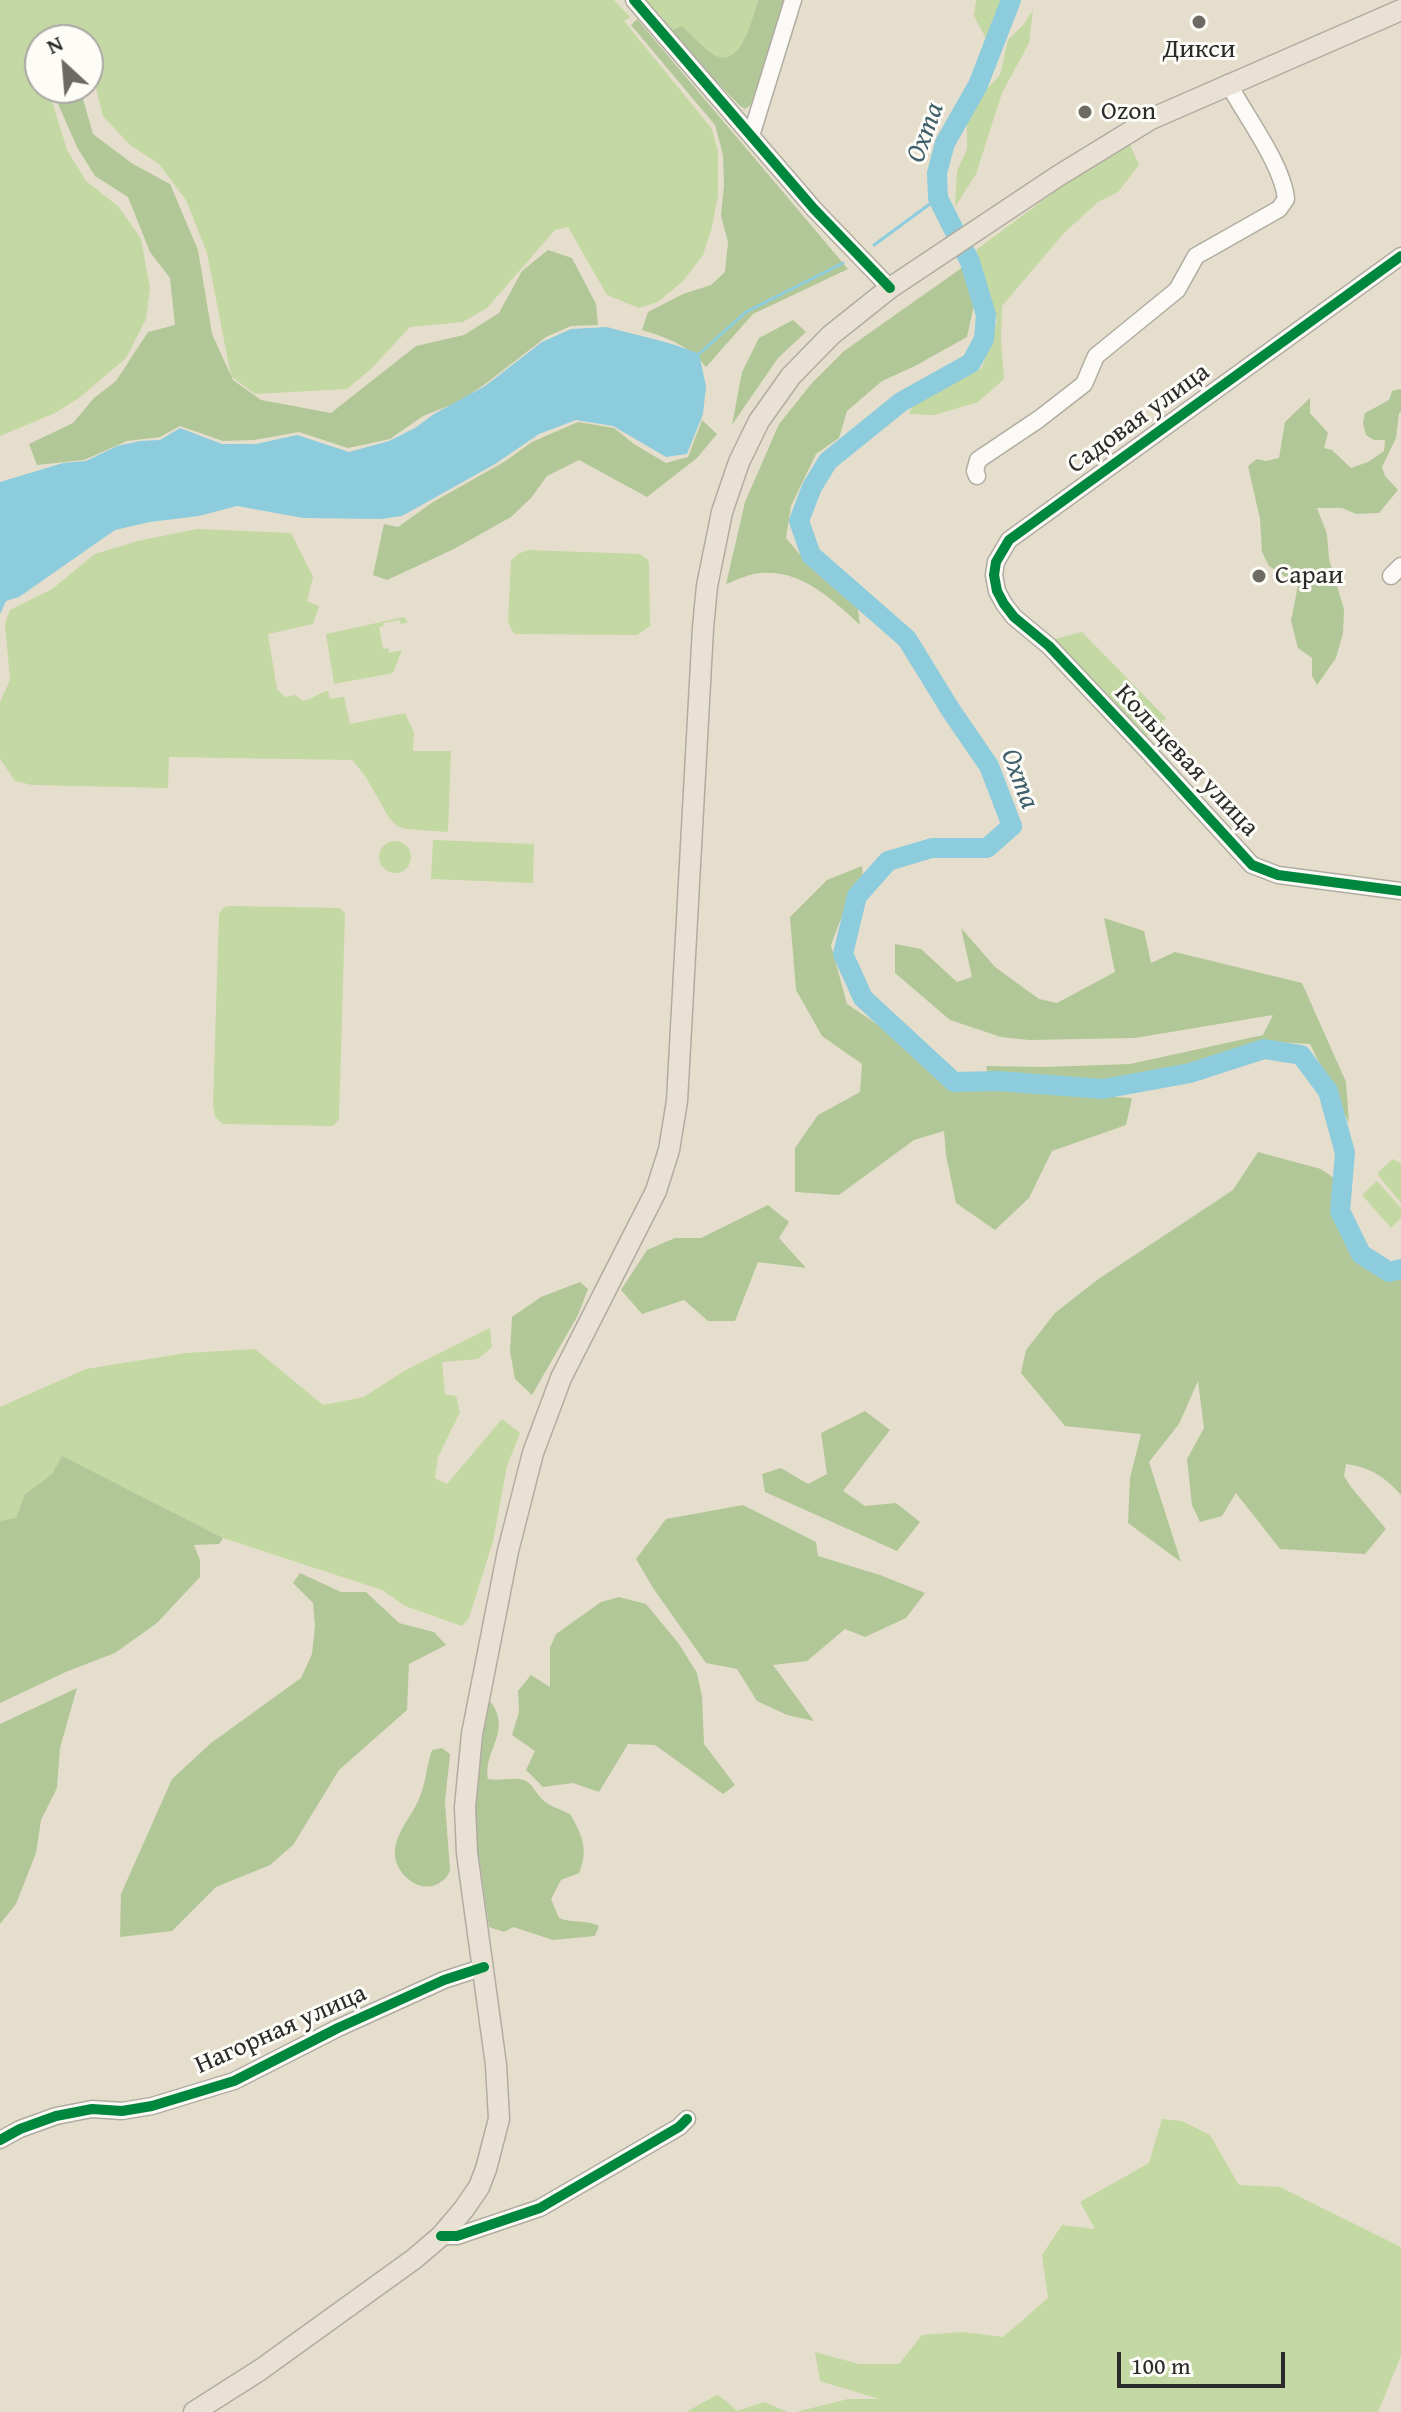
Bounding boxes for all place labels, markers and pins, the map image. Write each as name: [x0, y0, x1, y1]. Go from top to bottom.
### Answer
marker: Дикси: [1190, 13, 1208, 31]
place label: Дикси: [1163, 34, 1235, 66]
place label: Ozon: [1101, 96, 1156, 128]
marker: Ozon: [1076, 103, 1094, 121]
place label: Сараи: [1275, 560, 1343, 592]
marker: Сараи: [1250, 567, 1268, 585]

